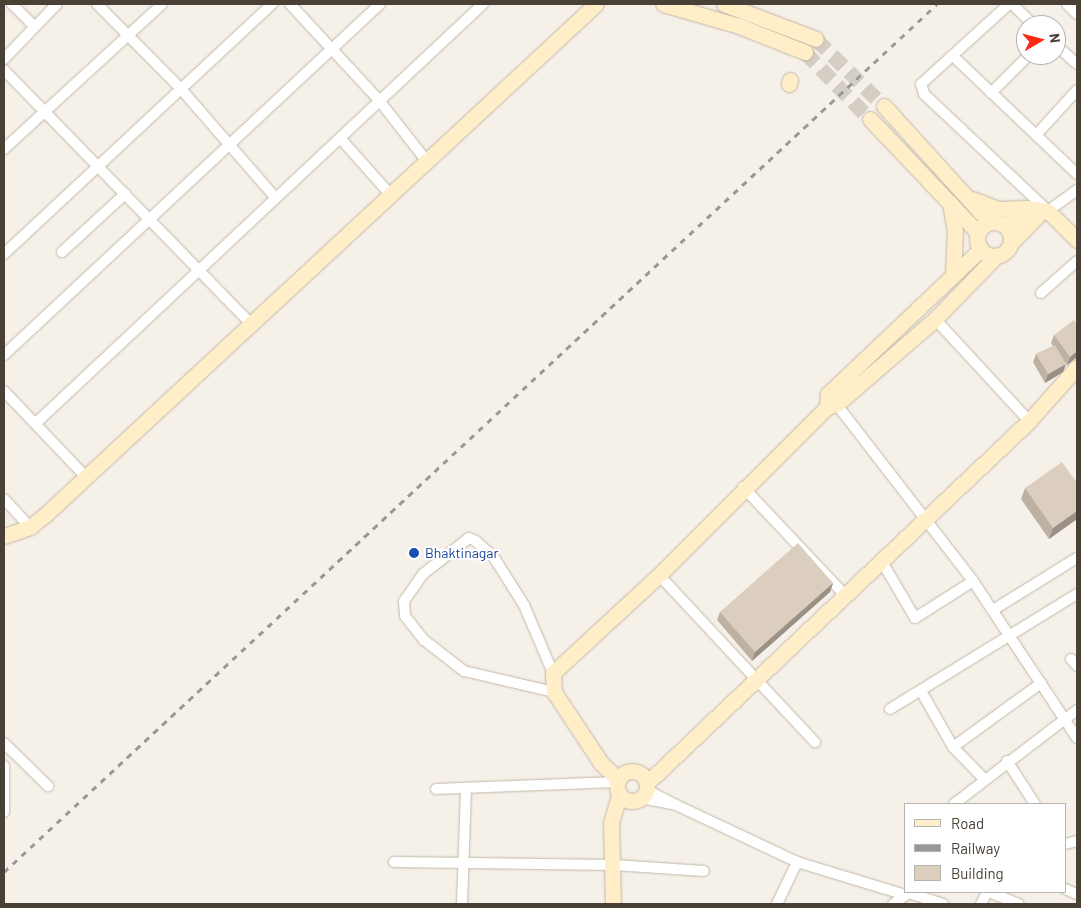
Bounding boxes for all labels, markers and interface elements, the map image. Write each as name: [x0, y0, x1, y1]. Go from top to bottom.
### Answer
north arrow: [1016, 15, 1066, 65]
text: N: [1046, 32, 1064, 44]
place label: Bhaktinagar: [425, 545, 499, 561]
marker: Bhaktinagar: [407, 546, 421, 560]
legend: [904, 803, 1066, 893]
text: Road: [951, 814, 984, 832]
text: Railway: [951, 839, 1000, 857]
text: Building: [951, 864, 1004, 882]

